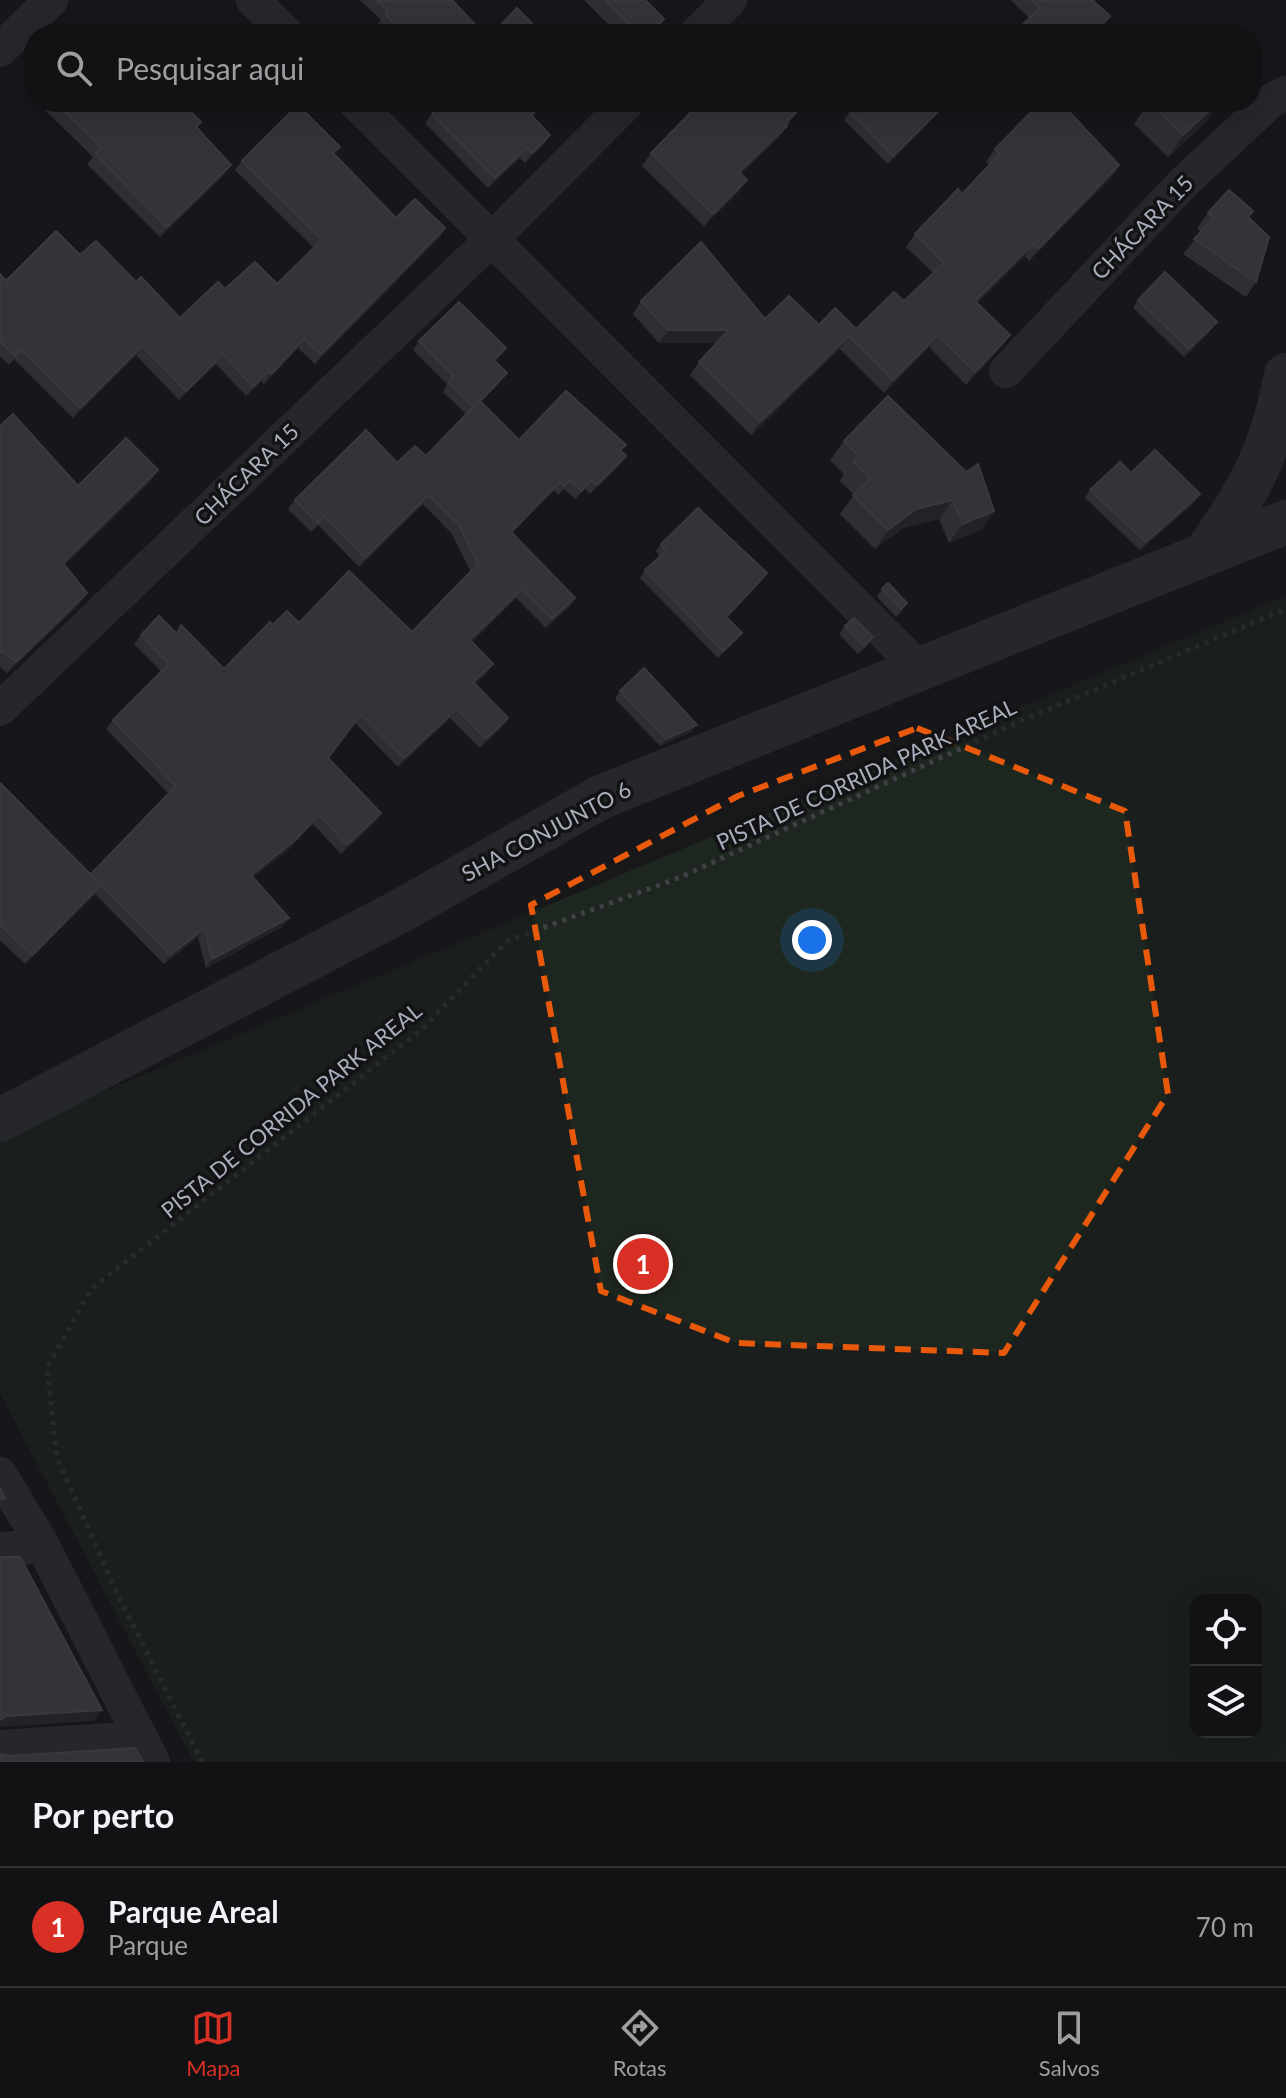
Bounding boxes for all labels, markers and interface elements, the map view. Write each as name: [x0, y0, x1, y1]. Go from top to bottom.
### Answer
search box: [24, 24, 1262, 112]
icon: search: [52, 46, 96, 90]
text: Pesquisar aqui: [116, 50, 304, 86]
street label: CHÁCARA 15: [1086, 169, 1198, 285]
street label: CHÁCARA 15: [188, 418, 304, 530]
street label: PISTA DE CORRIDA PARK AREAL: [712, 693, 1020, 855]
street label: SHA CONJUNTO 6: [457, 775, 635, 887]
your location: [792, 920, 832, 960]
street label: PISTA DE CORRIDA PARK AREAL: [155, 997, 427, 1223]
pin: 1: [617, 1234, 669, 1294]
map controls: [1190, 1594, 1262, 1738]
button: locate: [1190, 1594, 1262, 1666]
button: layers: [1190, 1666, 1262, 1738]
text: Por perto: [32, 1794, 174, 1835]
text: Parque Areal: [108, 1893, 279, 1929]
text: 1: [50, 1911, 66, 1943]
text: 70 m: [1196, 1911, 1254, 1943]
text: Parque: [108, 1929, 188, 1961]
tab: Mapa: [186, 2006, 240, 2081]
tab: Rotas: [613, 2006, 667, 2081]
tab: Salvos: [1039, 2006, 1100, 2081]

